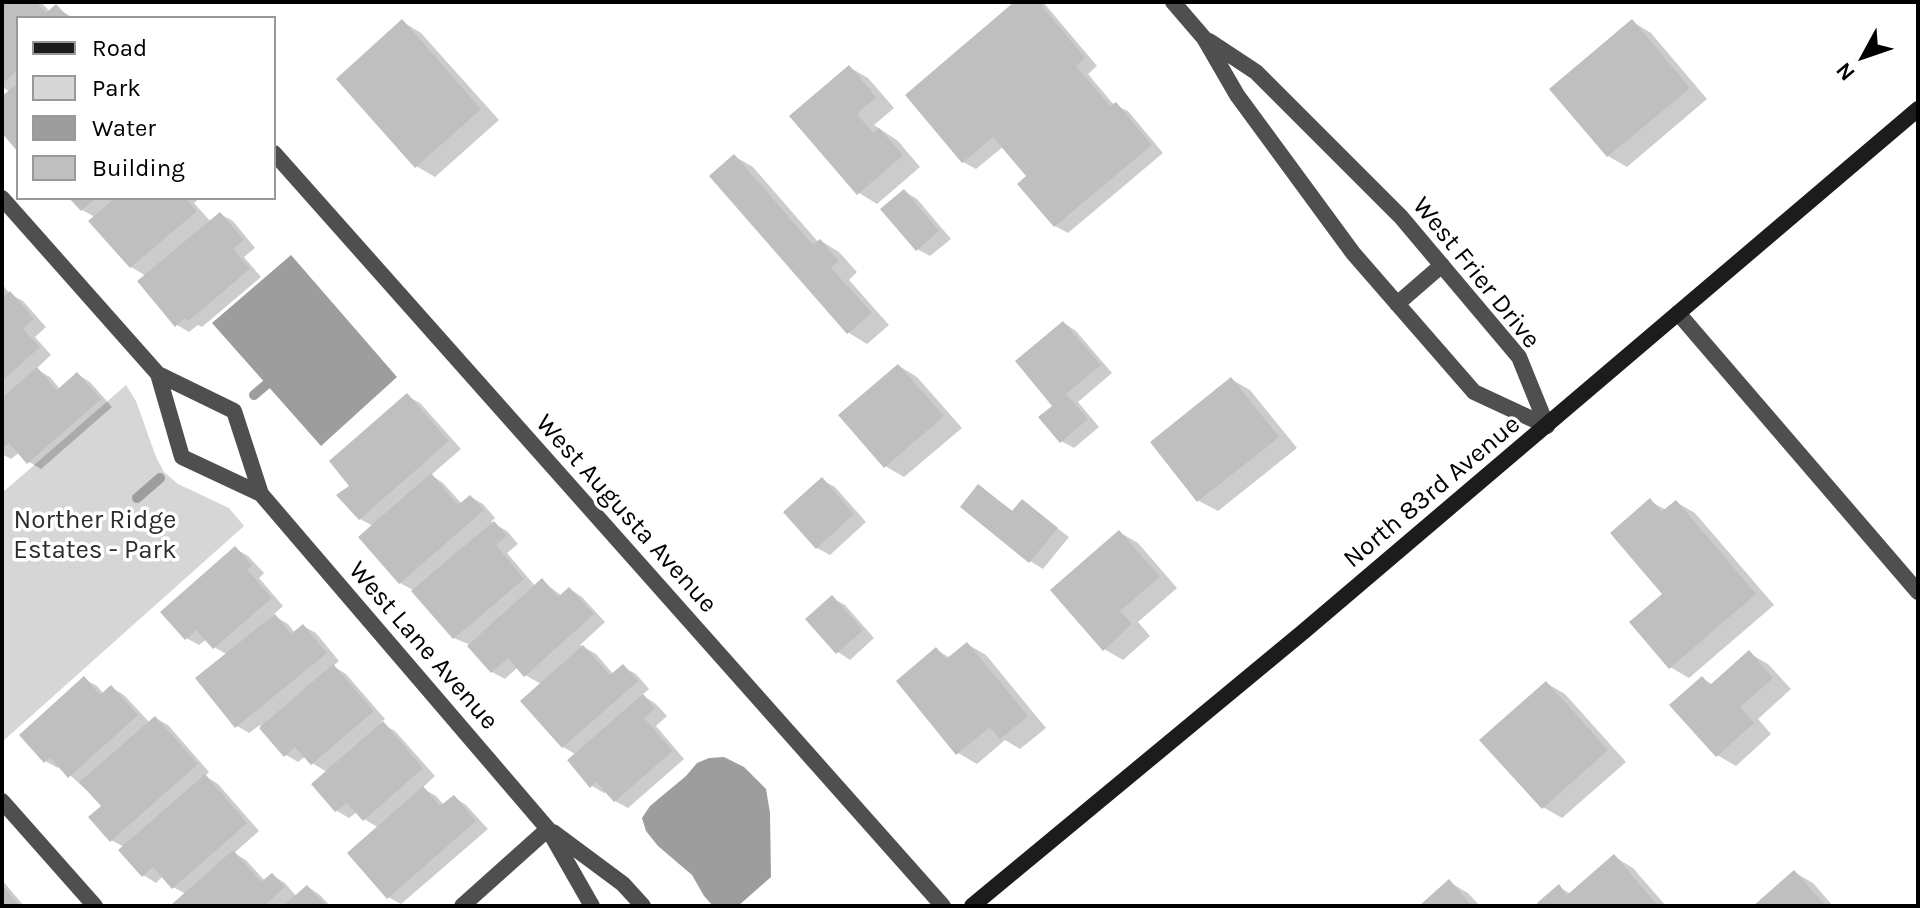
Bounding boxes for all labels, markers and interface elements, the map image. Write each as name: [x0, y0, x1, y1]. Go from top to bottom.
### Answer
legend: [16, 16, 276, 200]
north arrow: [1824, 16, 1904, 96]
text: Road: [92, 34, 147, 62]
text: N: [1831, 57, 1861, 86]
text: Park: [92, 74, 141, 102]
text: Water: [92, 114, 156, 142]
text: Building: [92, 154, 185, 182]
street label: West Frier Drive: [1405, 191, 1547, 355]
street label: West Augusta Avenue: [529, 408, 723, 620]
street label: North 83rd Avenue: [1337, 409, 1527, 575]
park label: Norther Ridge Estates - Park: [13, 505, 177, 566]
street label: West Lane Avenue: [341, 556, 505, 736]

